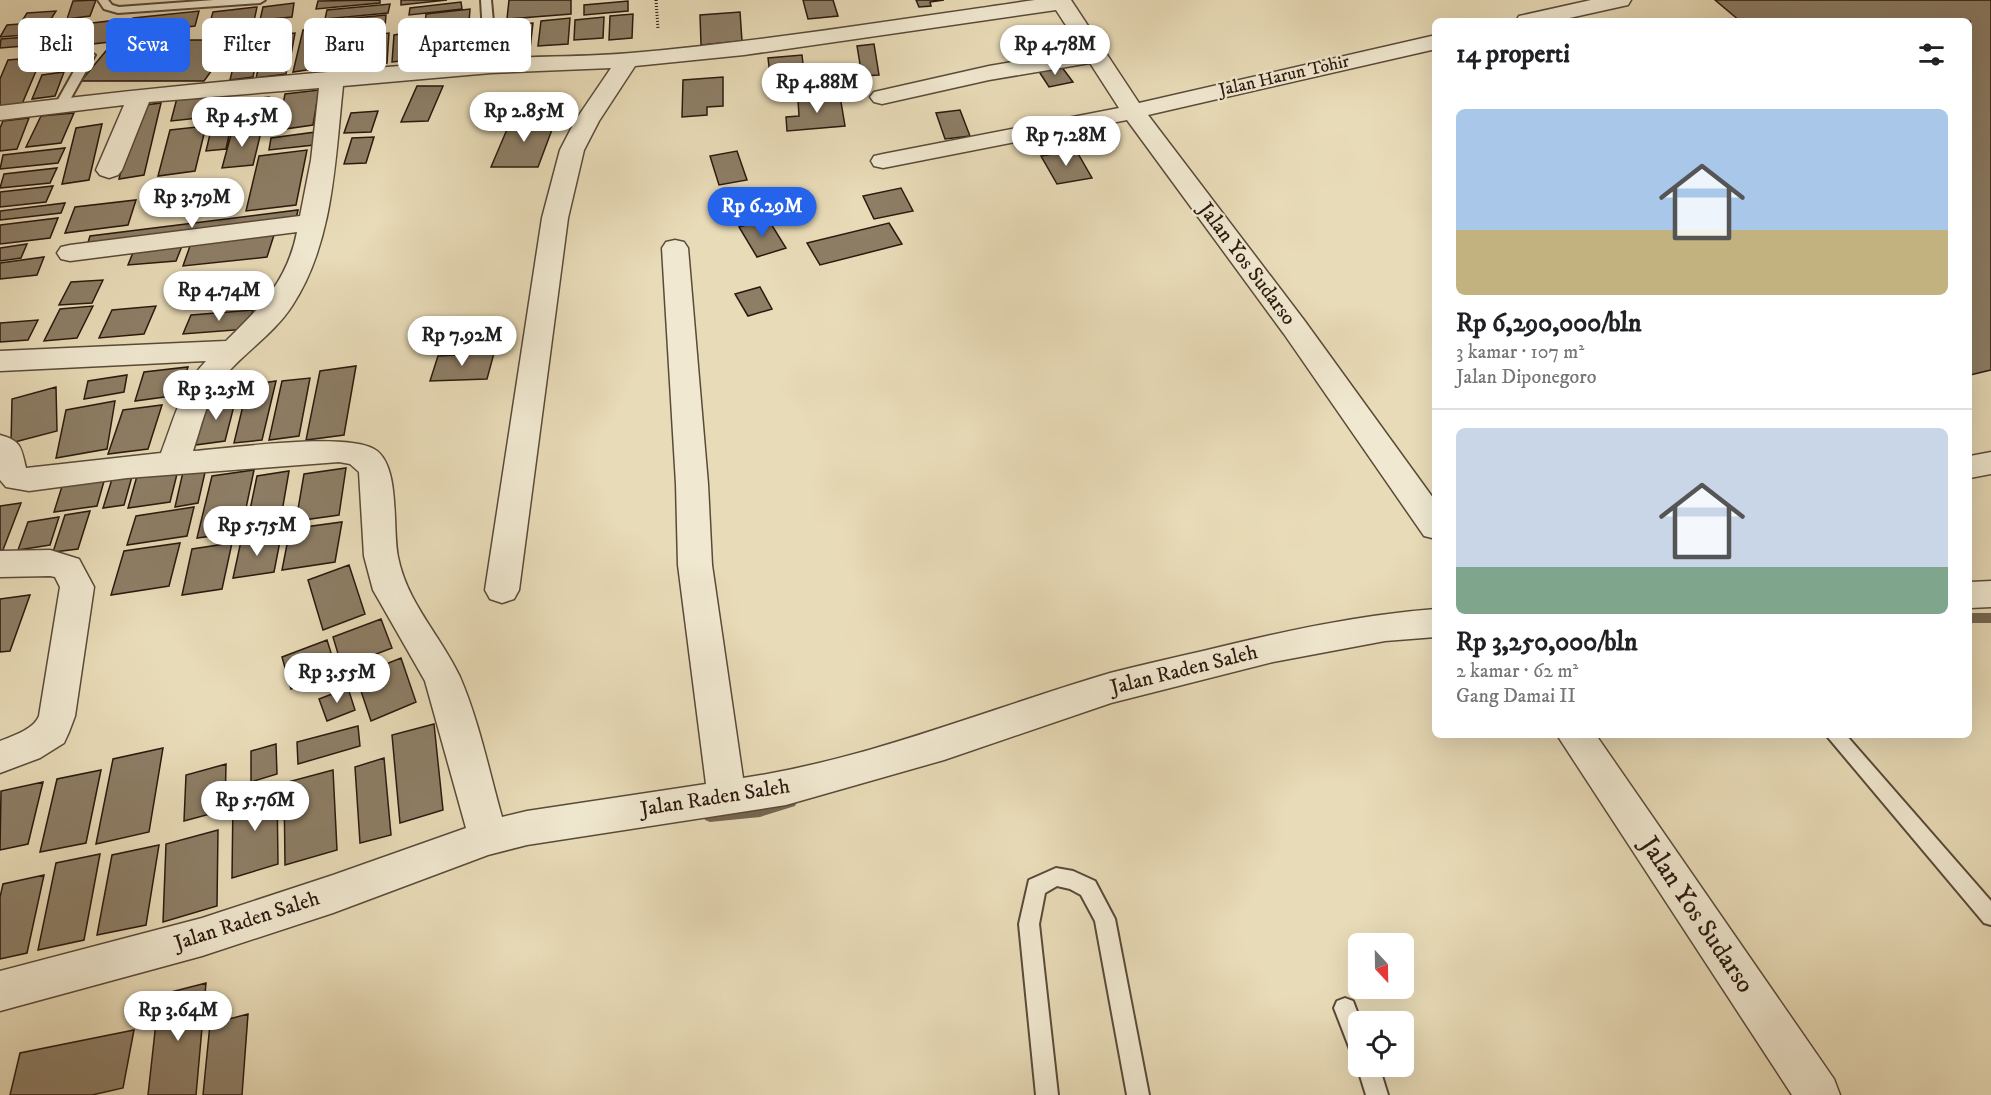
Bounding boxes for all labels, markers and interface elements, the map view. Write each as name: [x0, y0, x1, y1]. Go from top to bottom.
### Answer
chip: Beli: [18, 18, 94, 72]
chip: Sewa: [106, 18, 190, 72]
chip: Filter: [202, 18, 292, 72]
chip: Baru: [304, 18, 386, 72]
chip: Apartemen: [398, 18, 531, 72]
pin: Rp 4.78M: [993, 25, 1117, 76]
text: Rp 4.78M: [1014, 32, 1096, 57]
text: 14 properti: [1456, 38, 1570, 71]
icon: filters: [1915, 38, 1948, 71]
street label: Jalan Harun Tohir: [1215, 50, 1352, 102]
pin: Rp 4.88M: [755, 63, 879, 114]
text: Rp 4.88M: [776, 70, 858, 95]
pin: Rp 2.85M: [462, 92, 586, 143]
pin: Rp 4.5M: [187, 97, 297, 148]
text: Rp 2.85M: [484, 99, 564, 124]
text: Rp 4.5M: [206, 104, 278, 129]
pin: Rp 7.28M: [1004, 116, 1128, 167]
text: Rp 7.28M: [1026, 123, 1106, 148]
icon: home: [1648, 148, 1756, 256]
pin: Rp 3.79M: [130, 178, 254, 229]
text: Rp 3.79M: [153, 185, 231, 210]
pin: Rp 6.29M: [700, 187, 824, 238]
text: Rp 6.29M: [722, 194, 802, 219]
street label: Jalan Yos Sudarso: [1191, 196, 1302, 330]
pin: Rp 4.74M: [157, 271, 281, 322]
text: Rp 4.74M: [177, 278, 261, 303]
text: Rp 6,290,000/bln: [1456, 307, 1642, 340]
pin: Rp 7.92M: [400, 316, 524, 367]
text: Rp 7.92M: [422, 323, 502, 348]
text: 3 kamar · 107 m²: [1456, 340, 1584, 365]
text: Jalan Diponegoro: [1456, 365, 1596, 390]
pin: Rp 3.25M: [154, 370, 278, 421]
text: Rp 3.25M: [177, 377, 255, 402]
icon: home: [1648, 467, 1756, 575]
pin: Rp 5.75M: [195, 506, 319, 557]
text: Rp 5.75M: [217, 513, 297, 538]
text: Rp 3,250,000/bln: [1456, 626, 1638, 659]
street label: Jalan Raden Saleh: [1106, 639, 1260, 701]
pin: Rp 3.55M: [275, 653, 399, 704]
text: 2 kamar · 62 m²: [1456, 659, 1578, 684]
text: Rp 3.55M: [298, 660, 376, 685]
text: Gang Damai II: [1456, 684, 1576, 709]
street label: Jalan Raden Saleh: [636, 773, 792, 823]
pin: Rp 5.76M: [193, 781, 317, 832]
text: Rp 5.76M: [215, 788, 295, 813]
street label: Jalan Yos Sudarso: [1631, 829, 1761, 1000]
street label: Jalan Raden Saleh: [169, 885, 323, 957]
north arrow: [1348, 933, 1414, 999]
map controls: [1348, 933, 1414, 1077]
pin: Rp 3.64M: [116, 991, 240, 1042]
text: Rp 3.64M: [138, 998, 218, 1023]
button: locate: [1348, 1011, 1414, 1077]

